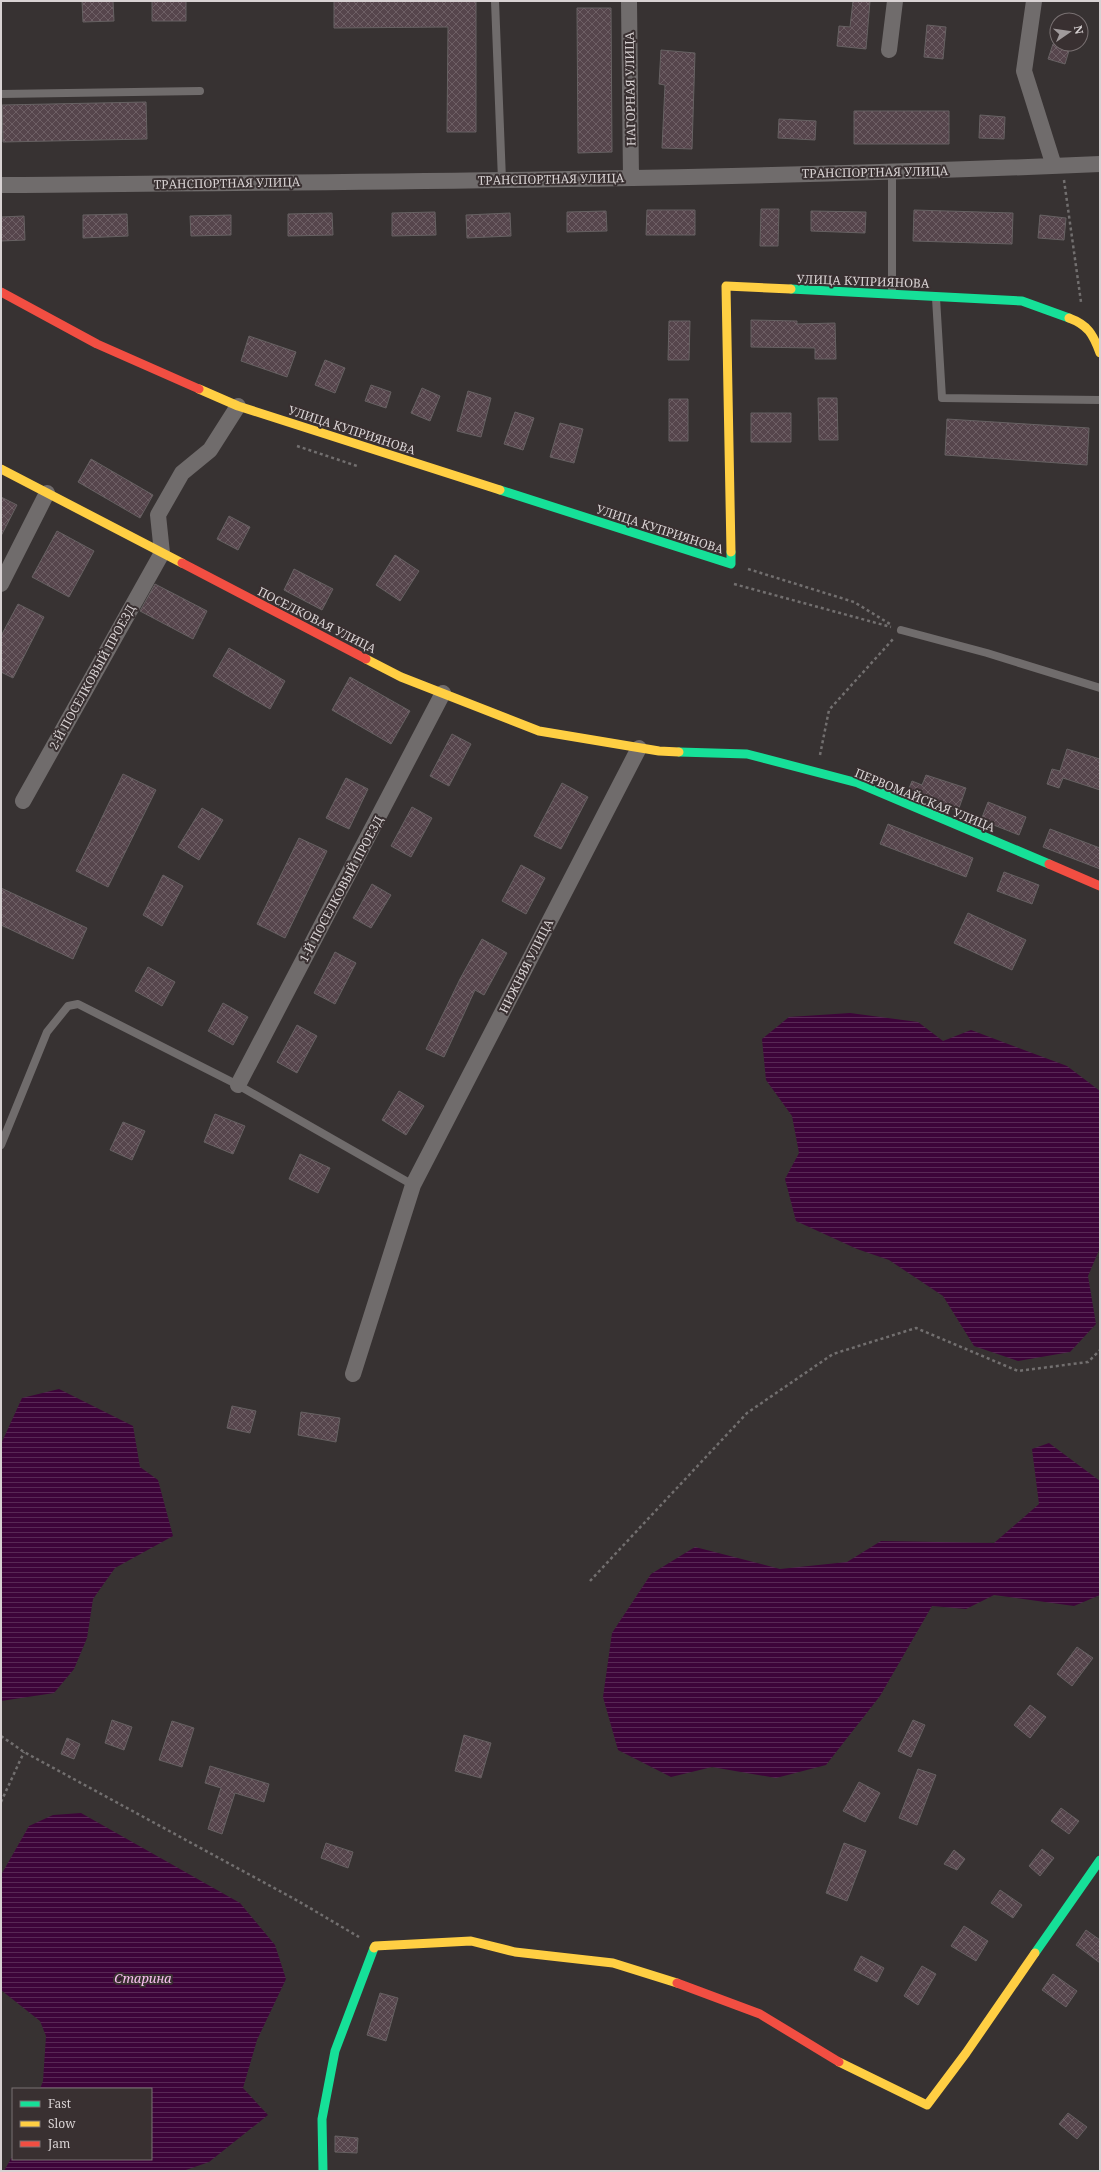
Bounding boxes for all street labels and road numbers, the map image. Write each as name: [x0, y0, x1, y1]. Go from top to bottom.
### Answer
street label: НАГОРНАЯ УЛИЦА: [620, 31, 639, 146]
street label: ТРАНСПОРТНАЯ УЛИЦА: [802, 162, 949, 182]
street label: ТРАНСПОРТНАЯ УЛИЦА: [478, 169, 625, 189]
street label: ТРАНСПОРТНАЯ УЛИЦА: [154, 173, 301, 193]
street label: УЛИЦА КУПРИЯНОВА: [796, 270, 930, 292]
street label: УЛИЦА КУПРИЯНОВА: [286, 401, 418, 459]
street label: УЛИЦА КУПРИЯНОВА: [594, 500, 726, 558]
street label: ПОСЕЛКОВАЯ УЛИЦА: [255, 583, 380, 658]
street label: 2-Й ПОСЕЛКОВЫЙ ПРОЕЗД: [45, 601, 139, 753]
street label: ПЕРВОМАЙСКАЯ УЛИЦА: [852, 764, 998, 836]
street label: 1-Й ПОСЕЛКОВЫЙ ПРОЕЗД: [295, 813, 387, 965]
street label: НИЖНЯЯ УЛИЦА: [495, 915, 557, 1016]

